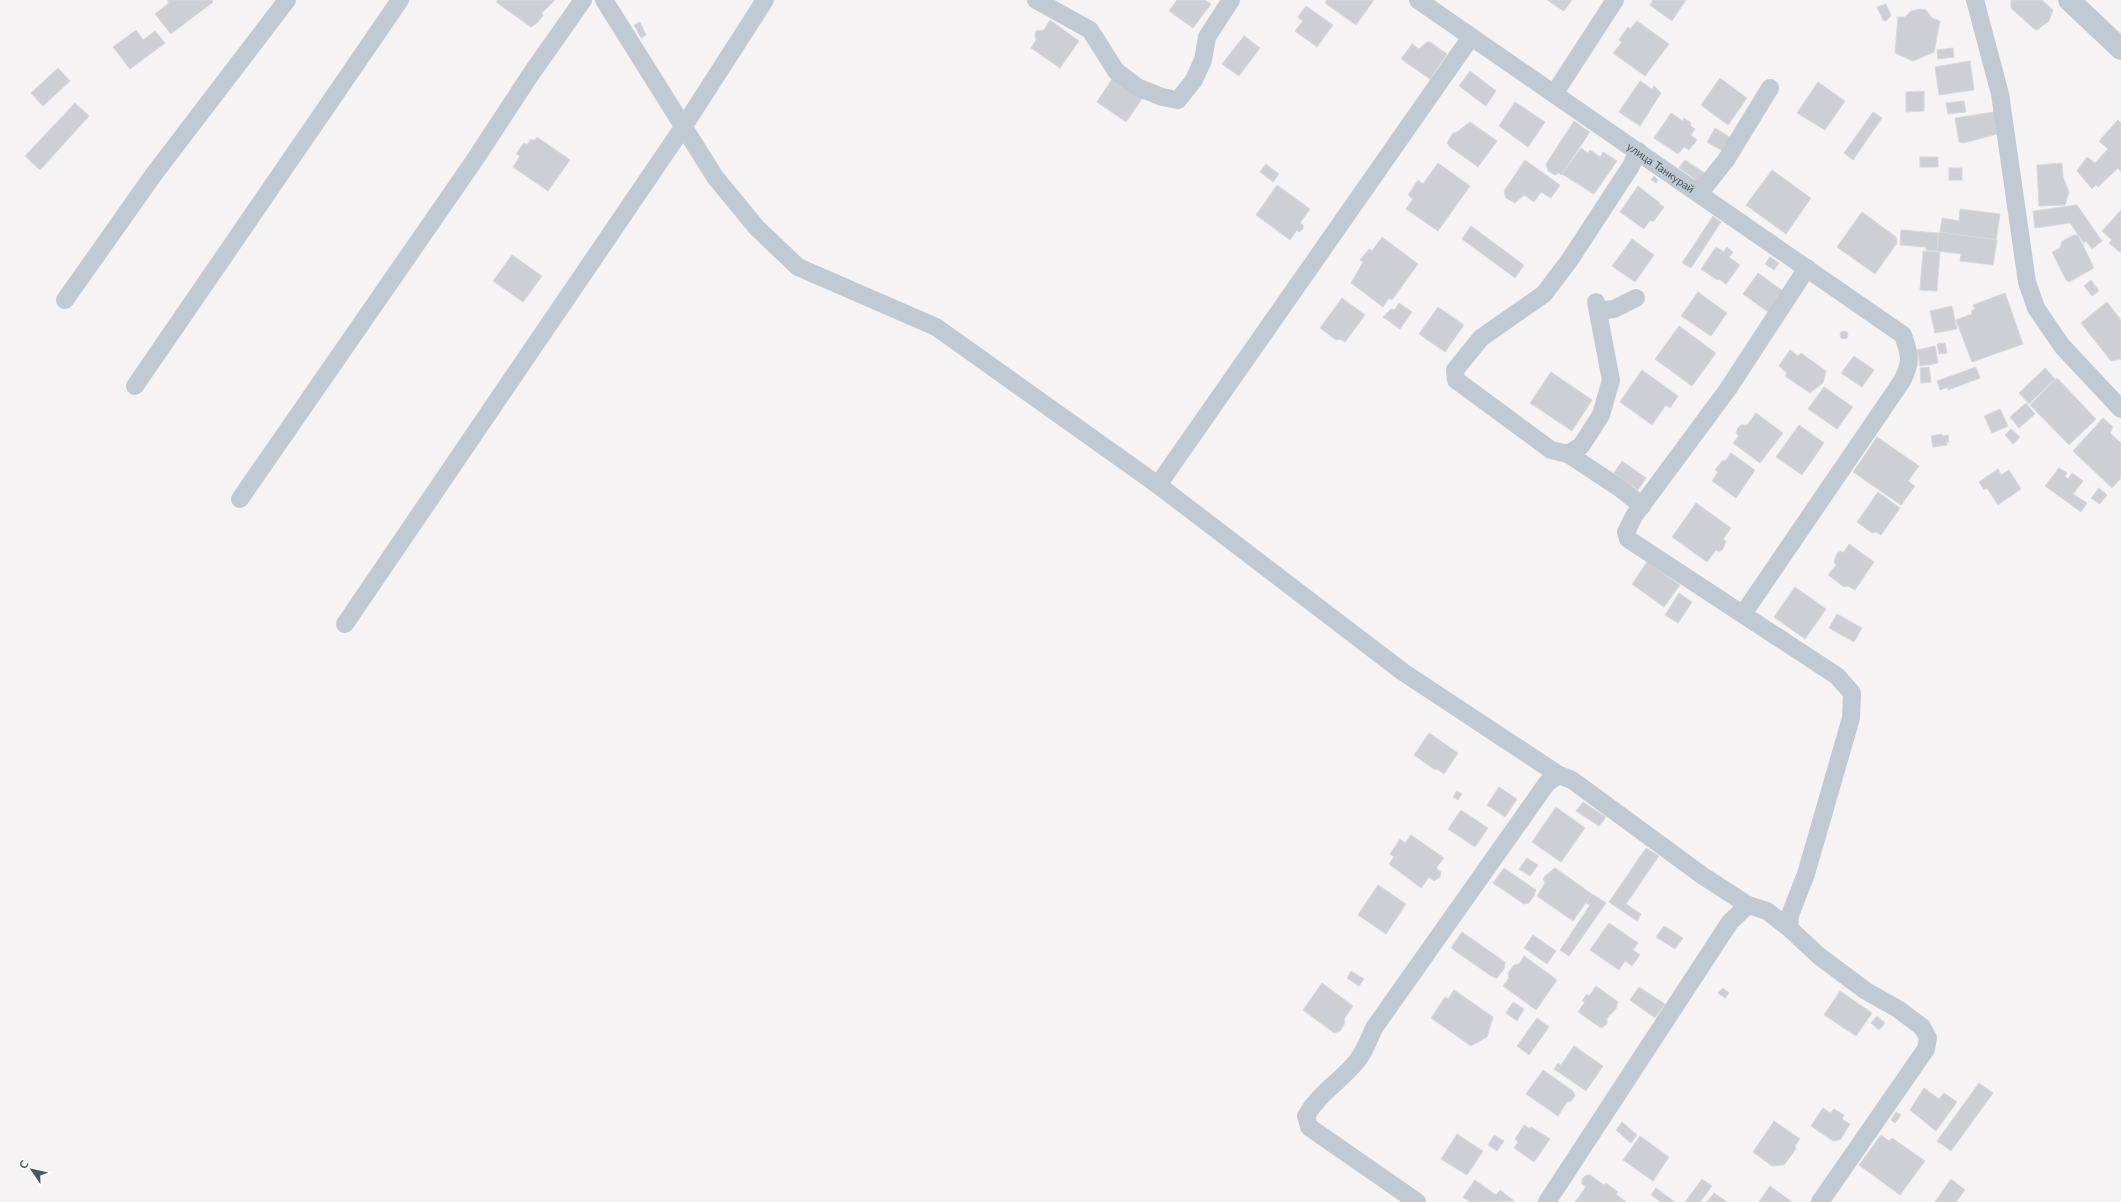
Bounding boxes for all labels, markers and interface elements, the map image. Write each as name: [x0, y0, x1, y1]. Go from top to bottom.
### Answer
street label: улица Танкурай: [1625, 139, 1697, 195]
north arrow: [12, 1150, 52, 1190]
text: С: [16, 1157, 31, 1171]

